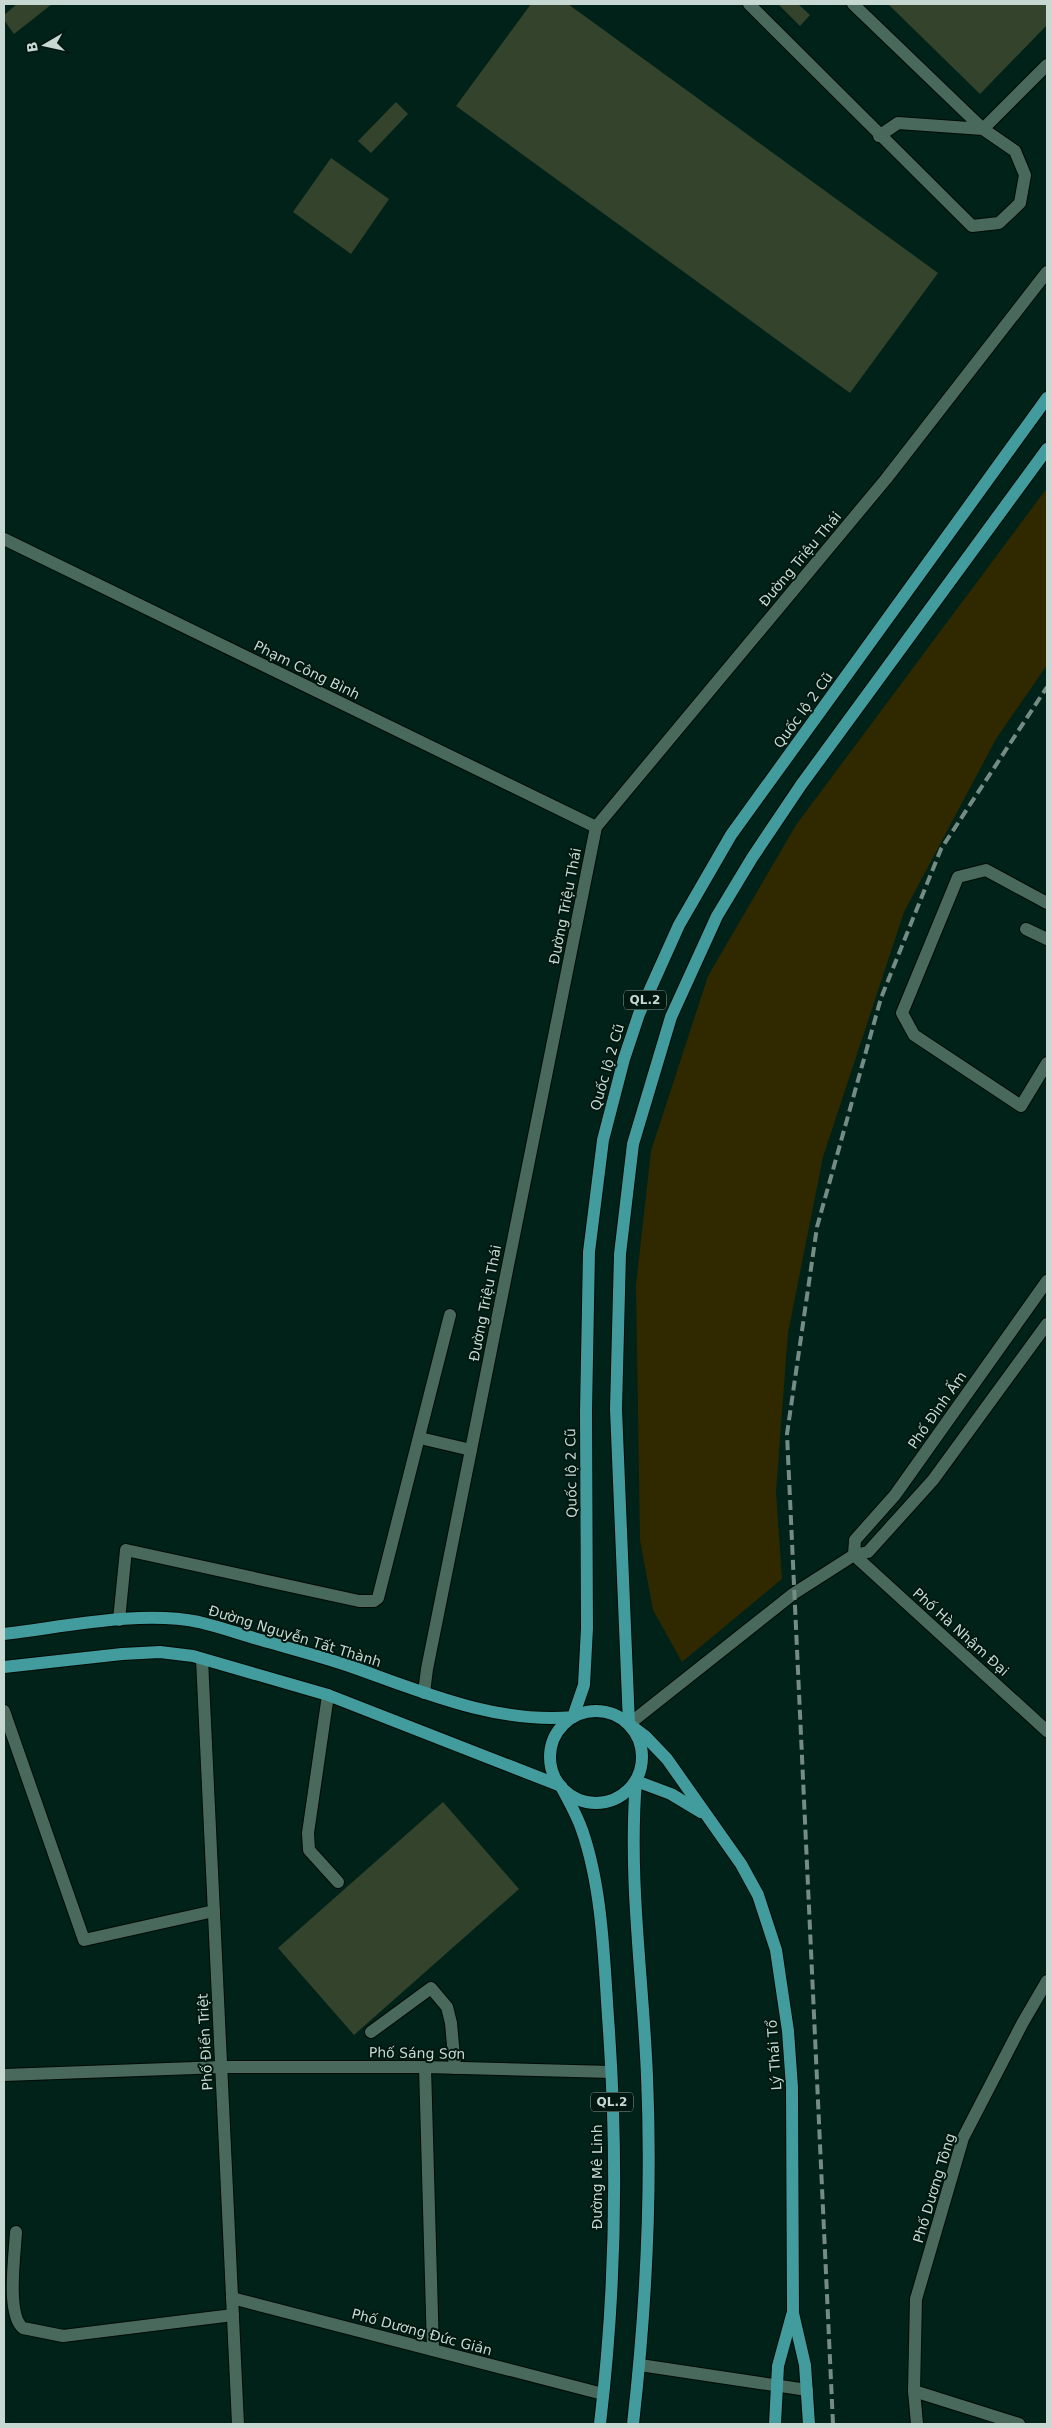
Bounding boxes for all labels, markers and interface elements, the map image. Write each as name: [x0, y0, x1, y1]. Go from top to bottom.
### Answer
north arrow: [20, 20, 70, 70]
text: B: [23, 41, 41, 54]
street label: Đường Triệu Thái: [756, 508, 844, 610]
street label: Phạm Công Bình: [251, 637, 363, 703]
street label: Quốc lộ 2 Cũ: [770, 669, 836, 751]
street label: Đường Triệu Thái: [546, 846, 584, 966]
road number: QL.2: [624, 990, 666, 1010]
street label: Quốc lộ 2 Cũ: [587, 1022, 627, 1112]
street label: Đường Triệu Thái: [466, 1243, 504, 1363]
street label: Phố Đình Ấm: [903, 1367, 970, 1452]
street label: Quốc lộ 2 Cũ: [562, 1428, 580, 1518]
street label: Phố Hà Nhậm Đại: [910, 1585, 1012, 1679]
street label: Đường Nguyễn Tất Thành: [207, 1602, 383, 1670]
street label: Phố Điển Triệt: [194, 1993, 216, 2091]
street label: Lý Thái Tổ: [764, 2019, 784, 2091]
street label: Phố Sáng Sơn: [369, 2044, 465, 2062]
road number: QL.2: [591, 2092, 633, 2112]
street label: Đường Mê Linh: [589, 2124, 605, 2230]
street label: Phố Dương Tông: [910, 2131, 958, 2245]
street label: Phố Dương Đức Giản: [350, 2306, 494, 2358]

